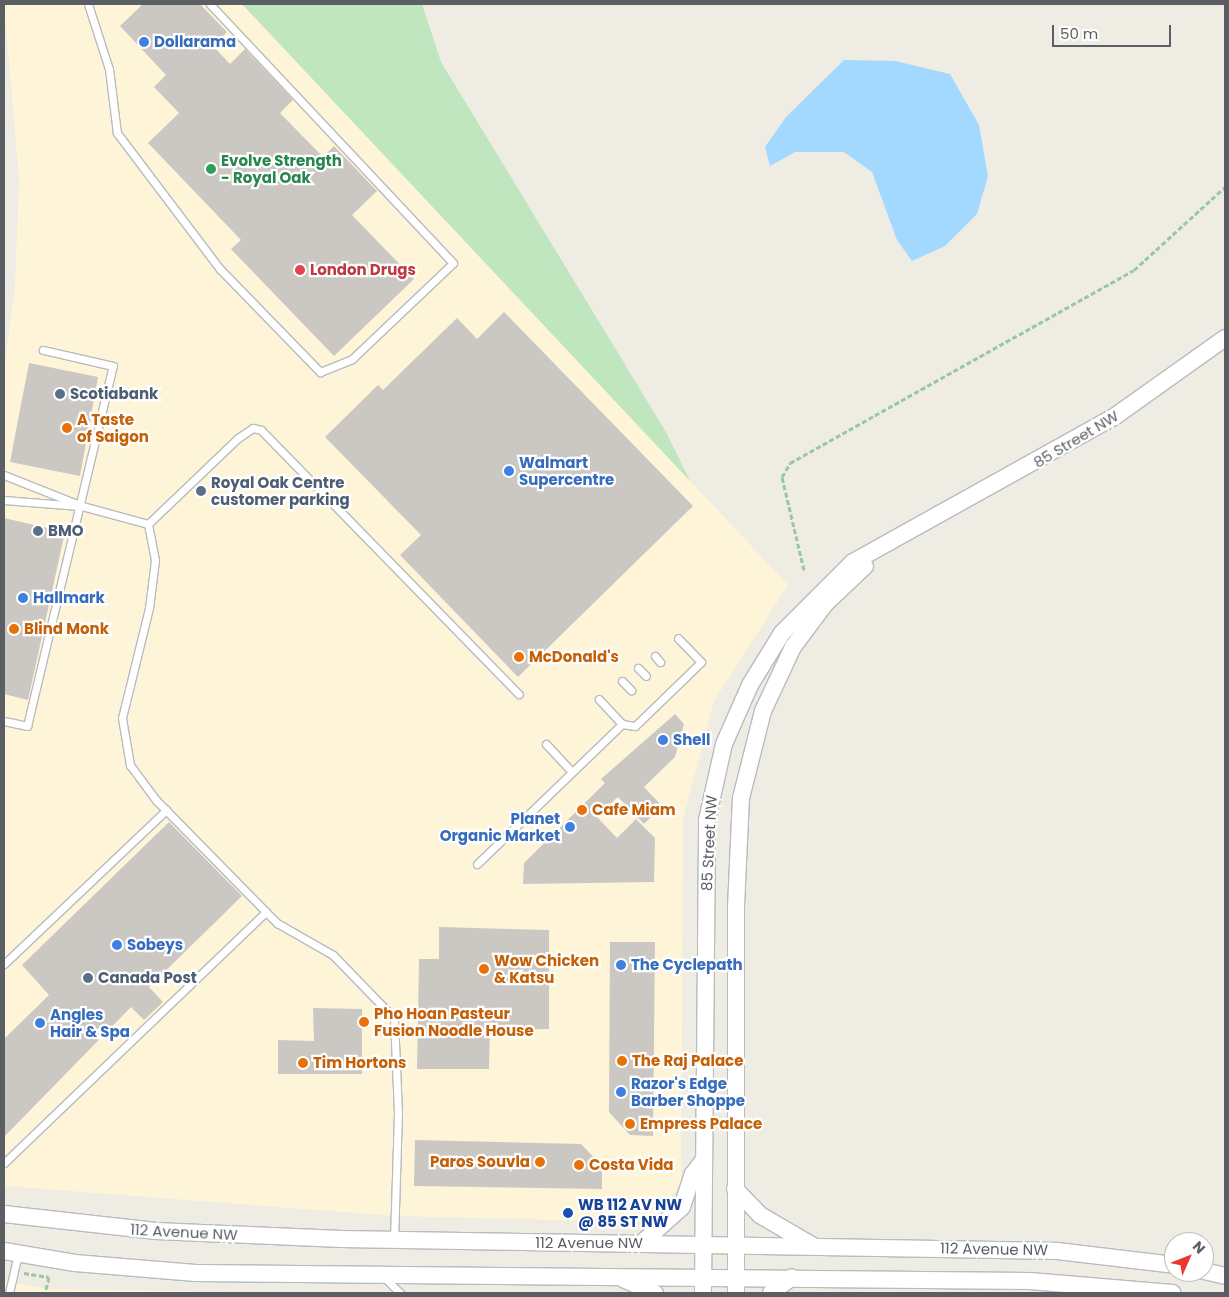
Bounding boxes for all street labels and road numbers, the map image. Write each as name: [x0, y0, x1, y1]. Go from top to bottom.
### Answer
street label: 85 Street NW: [1030, 407, 1122, 471]
street label: 85 Street NW: [698, 795, 720, 891]
street label: 112 Avenue NW: [130, 1220, 238, 1244]
street label: 112 Avenue NW: [535, 1234, 643, 1252]
street label: 112 Avenue NW: [940, 1239, 1048, 1259]

